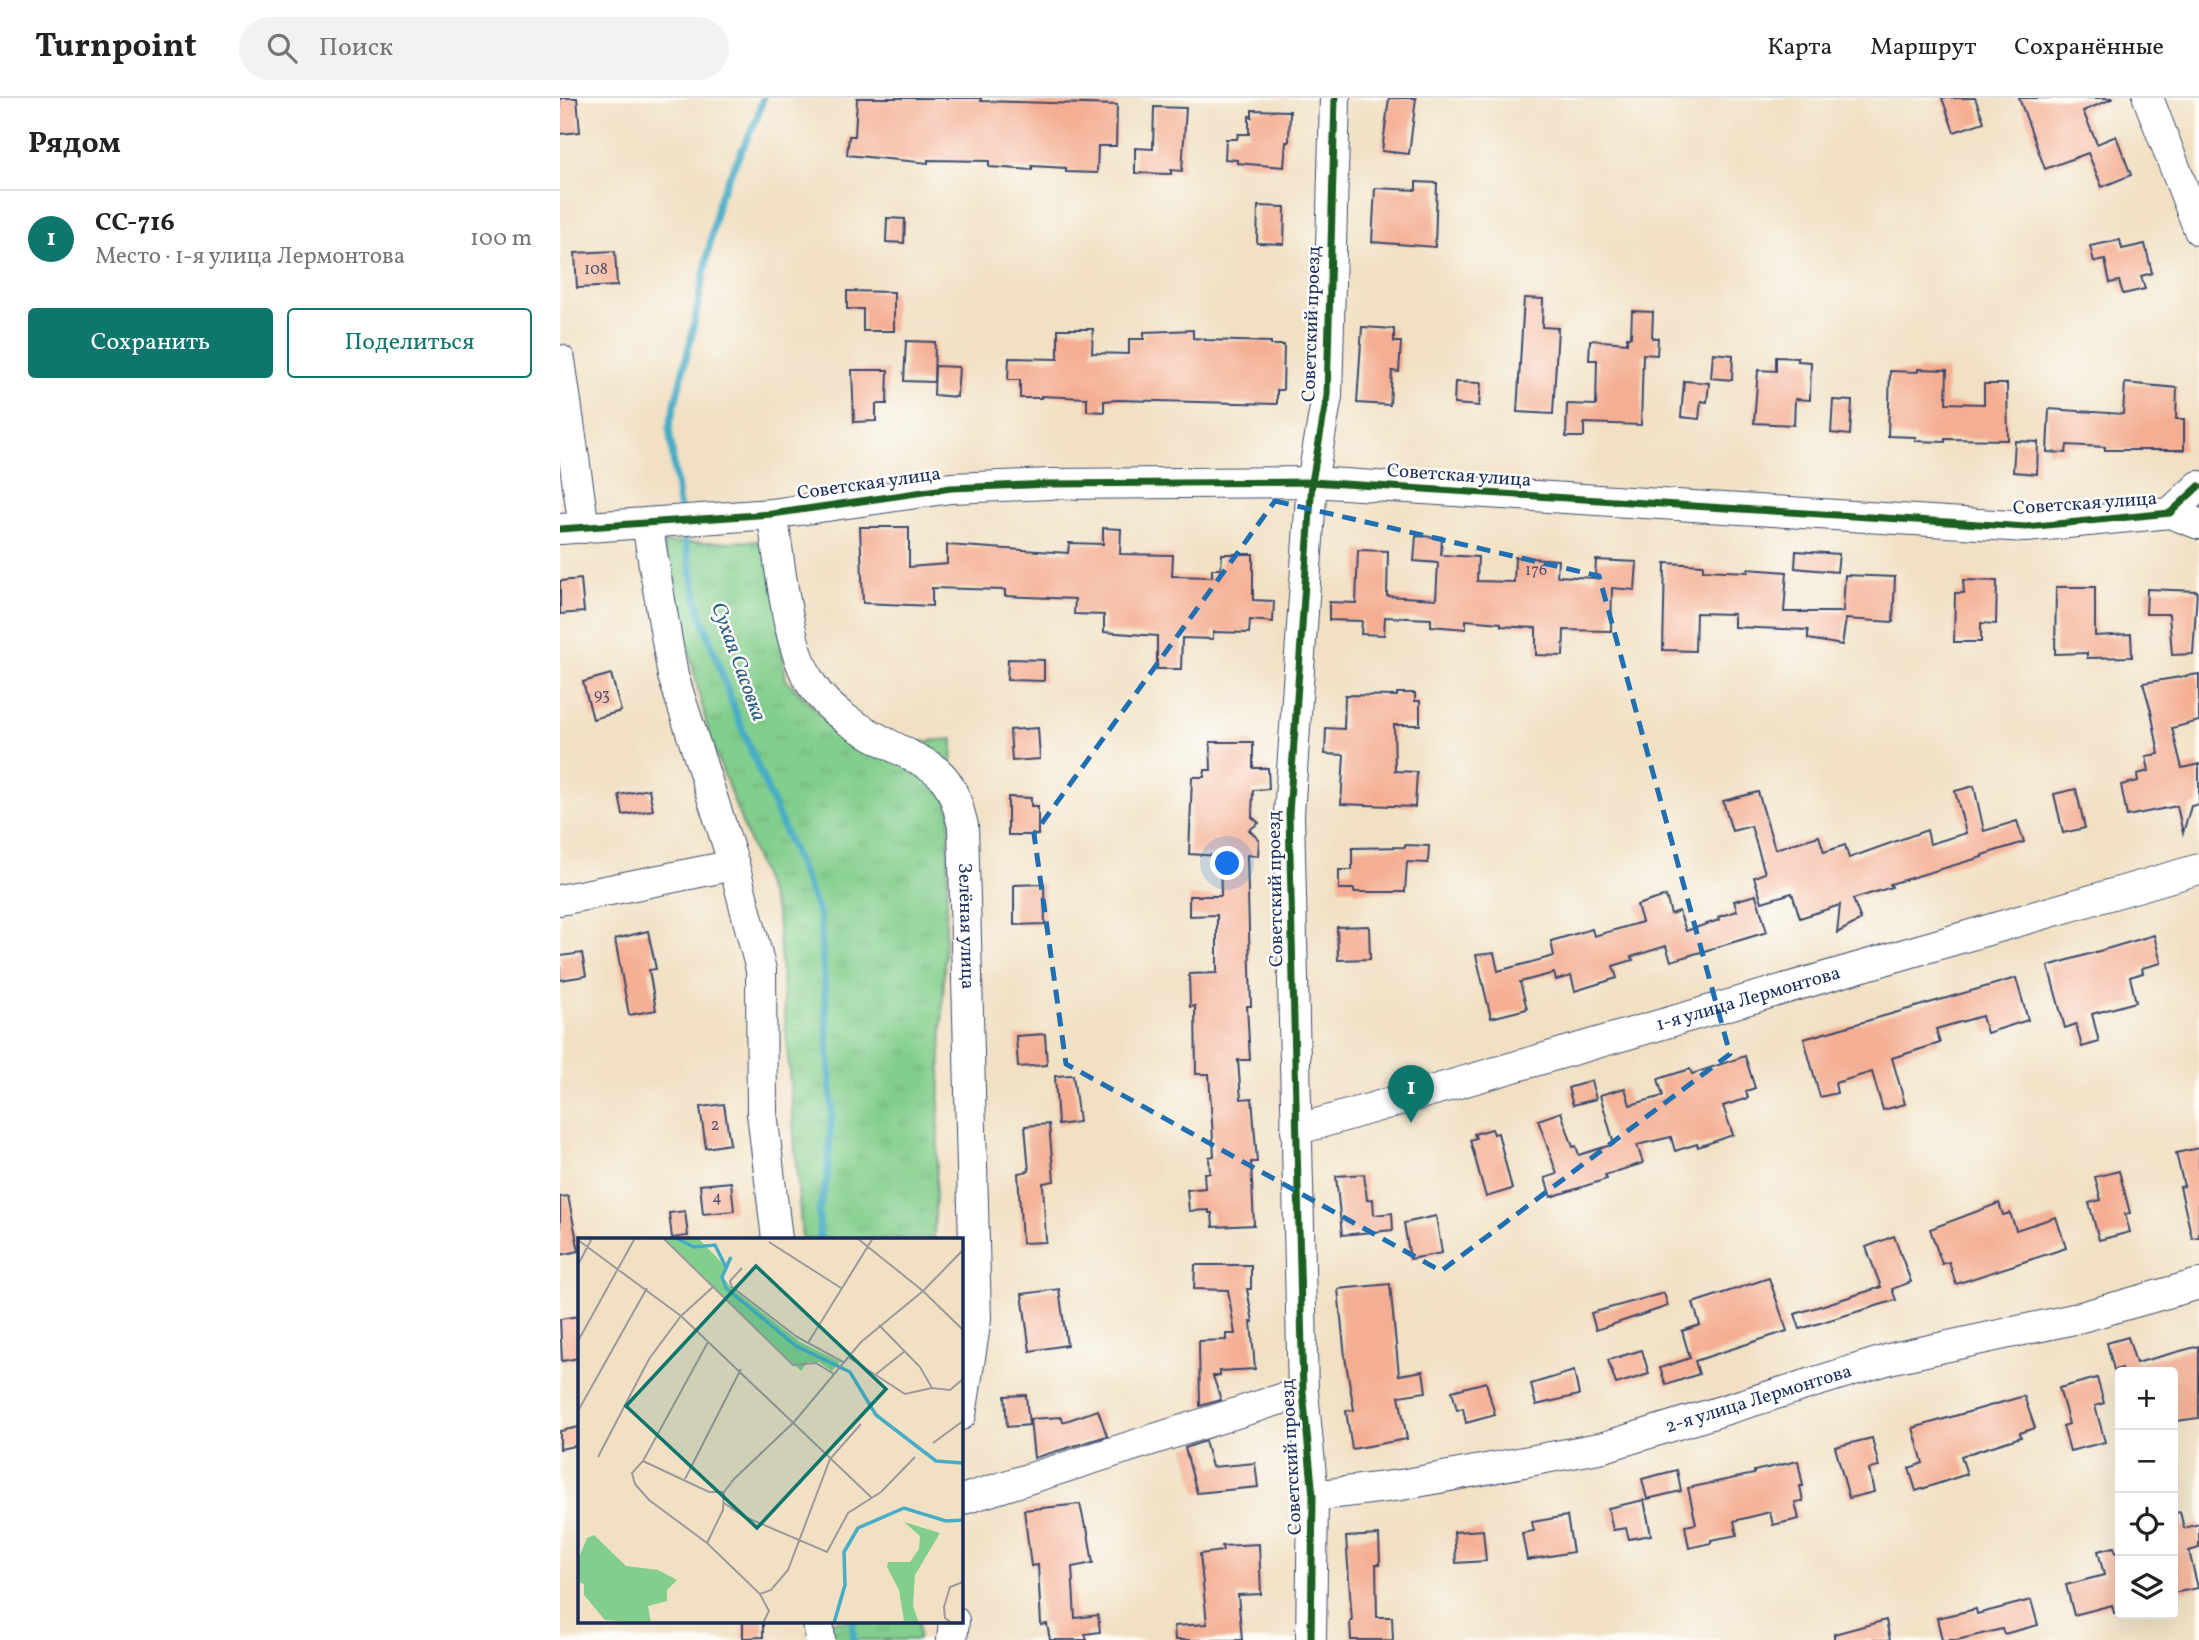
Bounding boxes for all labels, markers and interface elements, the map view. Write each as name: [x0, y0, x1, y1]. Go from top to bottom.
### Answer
search box: [239, 17, 729, 80]
text: Turnpoint: [35, 25, 197, 71]
icon: search: [263, 29, 301, 67]
text: Поиск: [319, 30, 393, 66]
text: Карта: [1767, 31, 1832, 65]
text: Маршрут: [1870, 31, 1976, 65]
text: Сохранённые: [2014, 31, 2164, 65]
text: Рядом: [28, 123, 121, 165]
text: СС-716: [95, 205, 175, 241]
text: 1: [46, 223, 56, 255]
text: 100 m: [470, 223, 532, 255]
text: Место · 1-я улица Лермонтова: [95, 241, 405, 273]
street label: Советский проезд: [1296, 245, 1328, 402]
house number: 108: [584, 259, 608, 281]
button: Сохранить: [28, 308, 273, 378]
button: Поделиться: [287, 308, 532, 378]
street label: Советская улица: [1386, 458, 1532, 494]
street label: Советская улица: [796, 461, 942, 507]
street label: Советская улица: [2012, 486, 2158, 522]
house number: 176: [1525, 560, 1547, 582]
water label: Сухая Сасовка: [703, 599, 773, 726]
house number: 93: [594, 685, 610, 707]
street label: Советский проезд: [1262, 810, 1290, 967]
your location: [1210, 846, 1244, 880]
street label: Зелёная улица: [951, 863, 980, 990]
street label: 1-я улица Лермонтова: [1653, 960, 1844, 1038]
pin: 1: [1388, 1065, 1434, 1123]
house number: 2: [711, 1115, 719, 1137]
house number: 4: [712, 1187, 722, 1209]
inset map: [578, 1238, 962, 1622]
street label: 2-я улица Лермонтова: [1662, 1358, 1855, 1440]
map controls: [2115, 1367, 2178, 1619]
button: +: [2115, 1367, 2178, 1430]
street label: Советский проезд: [1275, 1378, 1309, 1536]
button: −: [2115, 1430, 2178, 1493]
button: locate: [2115, 1493, 2178, 1556]
button: layers: [2115, 1556, 2178, 1619]

